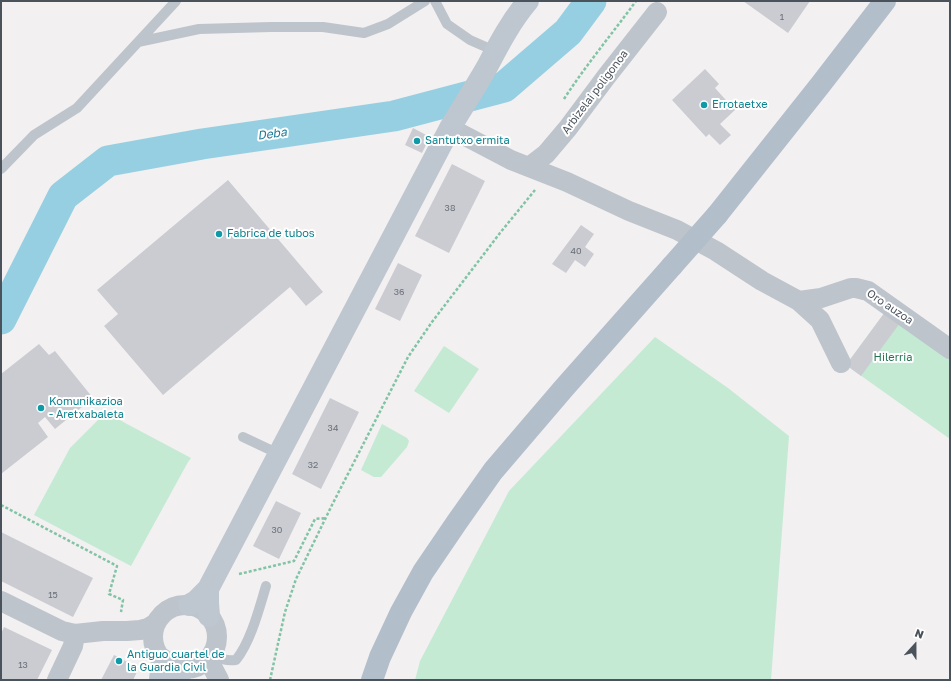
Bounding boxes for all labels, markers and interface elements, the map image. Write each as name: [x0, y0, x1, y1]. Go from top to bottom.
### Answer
house number: 1: [780, 12, 784, 22]
street label: Arbizelai poligonoa: [559, 47, 631, 137]
place label: Errotaetxe: [712, 98, 768, 112]
marker: Errotaetxe: [699, 100, 709, 110]
water label: Deba: [256, 125, 288, 143]
place label: Santutxo ermita: [425, 134, 510, 148]
marker: Santutxo ermita: [412, 136, 422, 146]
house number: 38: [445, 203, 455, 213]
place label: Fabrica de tubos: [227, 227, 315, 241]
marker: Fabrica de tubos: [214, 229, 224, 239]
house number: 40: [570, 246, 582, 256]
house number: 36: [394, 287, 404, 297]
street label: Oro auzoa: [864, 287, 916, 327]
park label: Hilerria: [874, 351, 912, 365]
place label: Komunikazioa - Aretxabaleta: [49, 395, 124, 421]
marker: Komunikazioa - Aretxabaleta: [36, 403, 46, 413]
house number: 34: [328, 423, 338, 433]
house number: 32: [308, 460, 318, 470]
house number: 30: [272, 525, 282, 535]
house number: 15: [48, 590, 58, 600]
north arrow: [895, 625, 935, 665]
text: N: [913, 626, 926, 641]
place label: Antiguo cuartel de la Guardia Civil: [127, 648, 225, 674]
marker: Antiguo cuartel de la Guardia Civil: [114, 656, 124, 666]
house number: 13: [18, 660, 28, 670]

